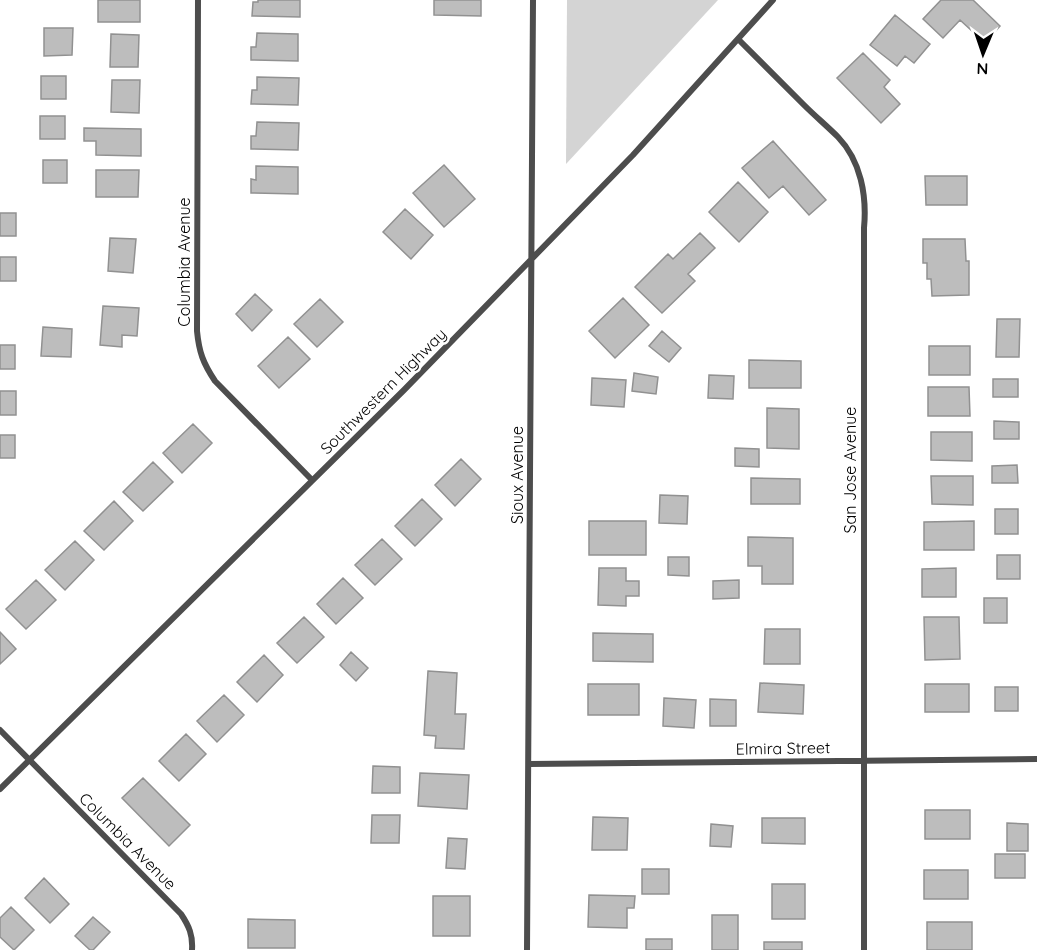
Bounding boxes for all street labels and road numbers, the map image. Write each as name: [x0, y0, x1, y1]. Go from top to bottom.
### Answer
street label: Columbia Avenue: [174, 197, 194, 327]
street label: Southwestern Highway: [316, 324, 450, 458]
street label: San Jose Avenue: [840, 407, 860, 533]
street label: Sioux Avenue: [507, 426, 527, 524]
street label: Elmira Street: [736, 737, 830, 759]
street label: Columbia Avenue: [75, 788, 181, 894]

